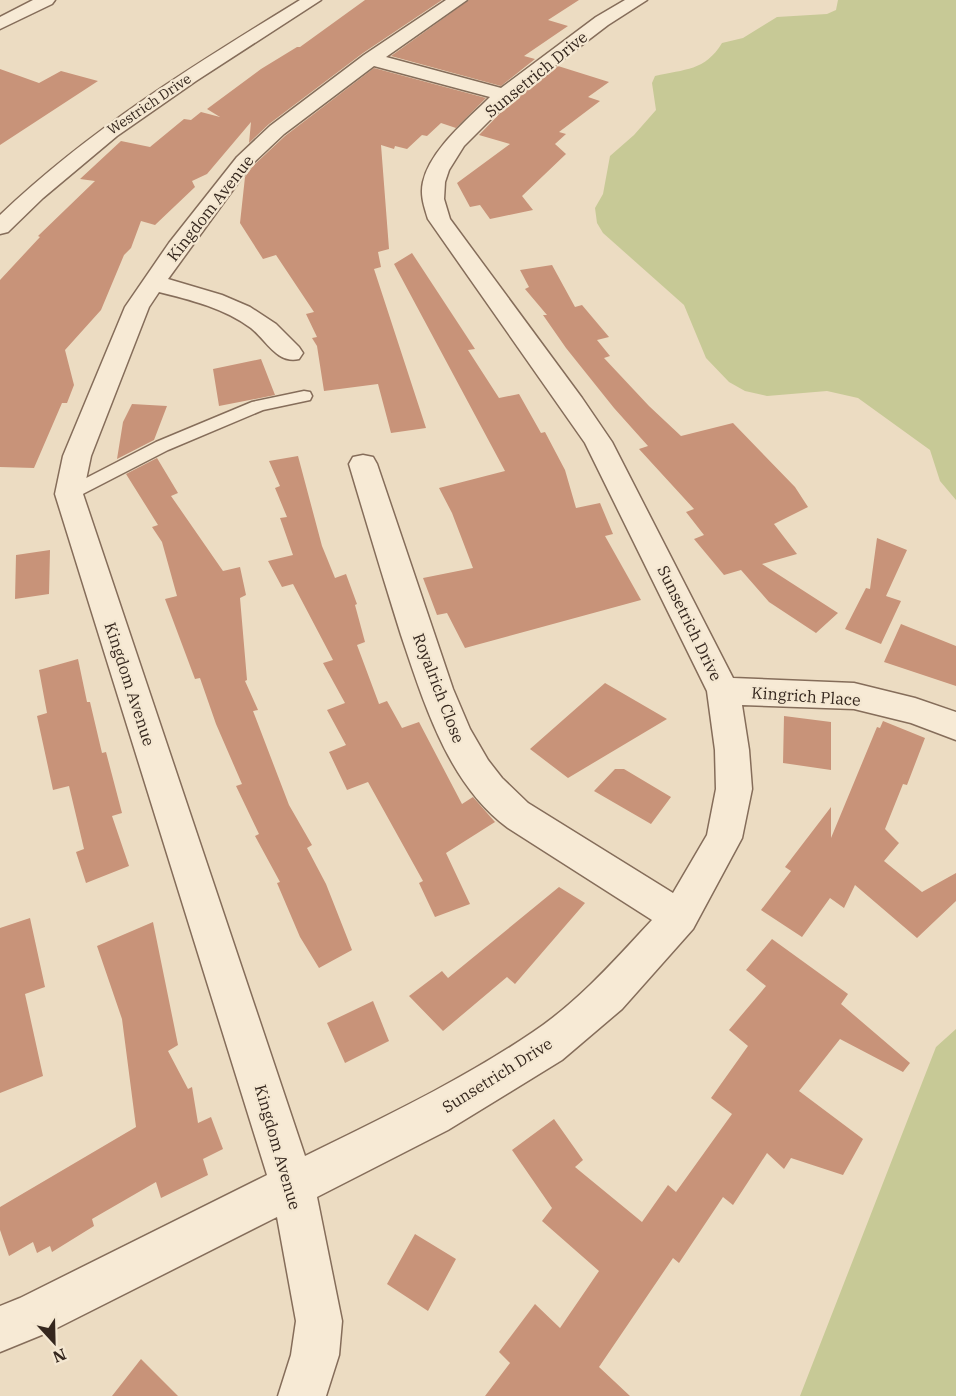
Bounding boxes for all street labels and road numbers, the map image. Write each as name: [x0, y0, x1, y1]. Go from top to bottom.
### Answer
street label: Sunsetrich Drive: [481, 27, 591, 121]
street label: Westrich Drive: [104, 69, 194, 139]
street label: Kingdom Avenue: [162, 151, 258, 265]
street label: Sunsetrich Drive: [653, 562, 727, 684]
street label: Kingdom Avenue: [101, 619, 159, 749]
street label: Royalrich Close: [409, 630, 469, 746]
street label: Kingrich Place: [751, 682, 861, 710]
street label: Sunsetrich Drive: [438, 1033, 556, 1117]
street label: Kingdom Avenue: [251, 1082, 305, 1212]

